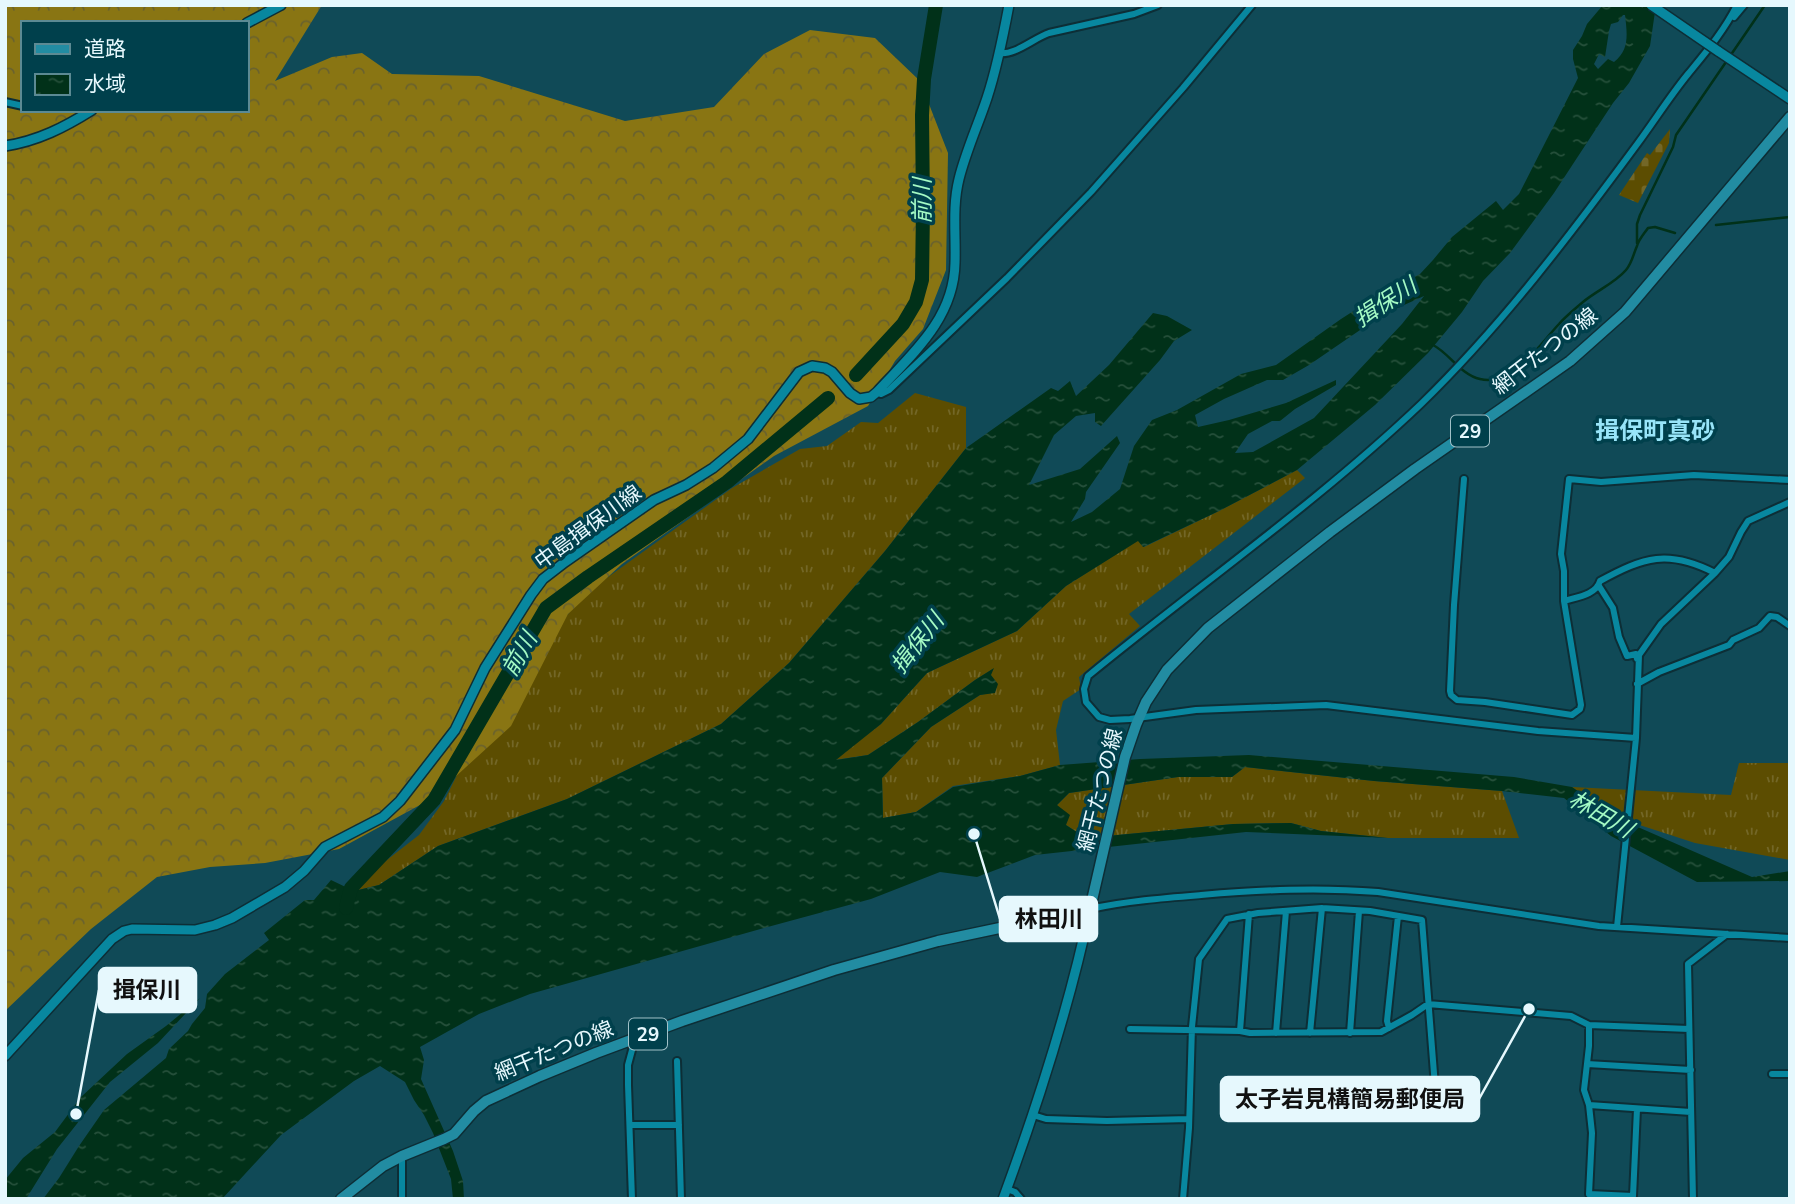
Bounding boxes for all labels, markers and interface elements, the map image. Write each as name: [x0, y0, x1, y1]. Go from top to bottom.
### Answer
legend: [21, 21, 248, 112]
text: 道路: [84, 35, 126, 63]
text: 水域: [84, 70, 126, 98]
water label: 前川: [907, 175, 938, 224]
water label: 揖保川: [1348, 269, 1425, 334]
street label: 網干たつの線: [1487, 301, 1603, 401]
district label: 揖保町真砂: [1595, 415, 1715, 447]
road number: 29: [1451, 416, 1489, 446]
street label: 中島揖保川線: [529, 479, 647, 575]
water label: 揖保川: [884, 604, 953, 680]
water label: 前川: [495, 624, 546, 682]
street label: 網干たつの線: [1071, 725, 1129, 855]
water label: 林田川: [1563, 784, 1641, 847]
callout: 林田川: [1000, 897, 1097, 941]
text: 林田川: [1015, 904, 1084, 935]
callout: 揖保川: [99, 968, 196, 1012]
text: 揖保川: [113, 975, 182, 1006]
street label: 網干たつの線: [490, 1014, 618, 1088]
road number: 29: [629, 1018, 667, 1050]
callout: 太子岩見構簡易郵便局: [1221, 1077, 1479, 1121]
text: 太子岩見構簡易郵便局: [1235, 1084, 1465, 1115]

